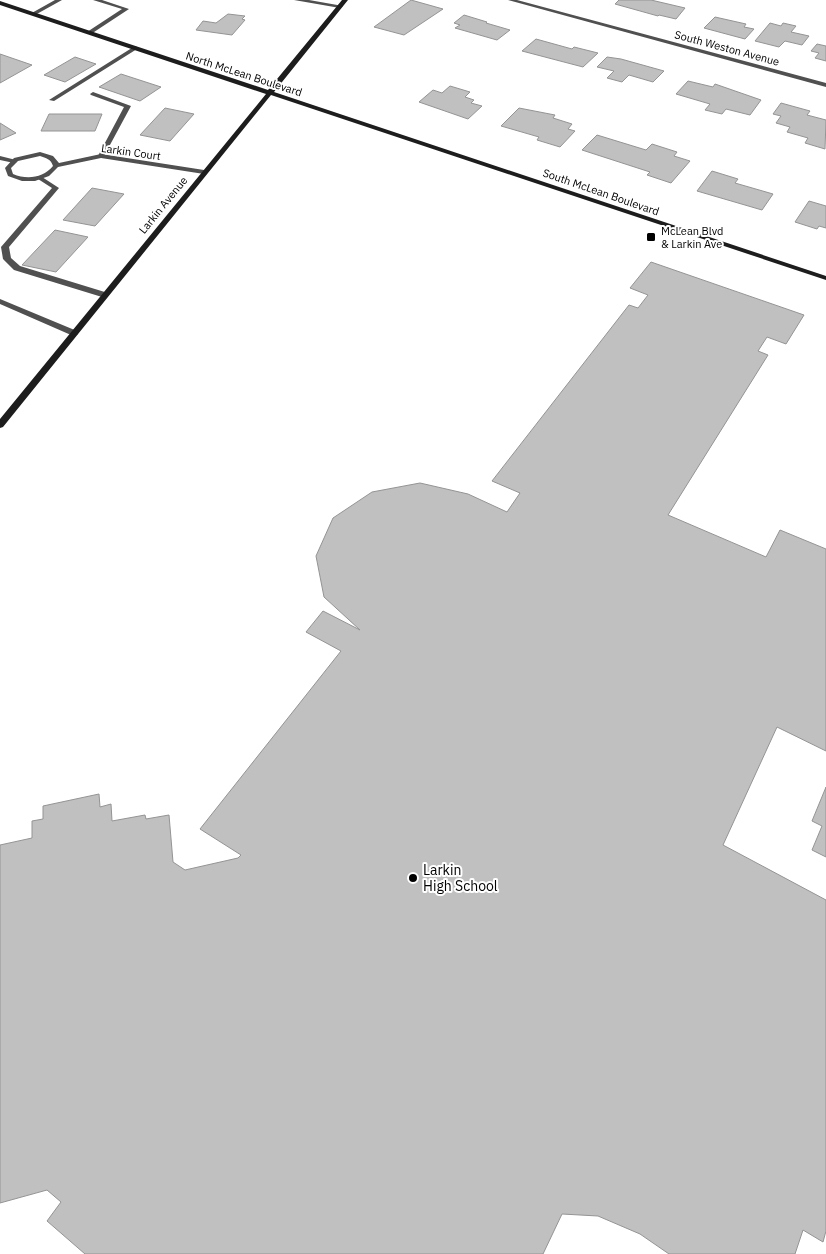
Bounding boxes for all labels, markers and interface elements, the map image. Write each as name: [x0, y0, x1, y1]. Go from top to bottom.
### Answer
street label: South Weston Avenue: [673, 27, 781, 69]
street label: North McLean Boulevard: [184, 49, 304, 99]
street label: Larkin Court: [100, 141, 162, 163]
street label: South McLean Boulevard: [541, 165, 661, 219]
street label: Larkin Avenue: [136, 174, 190, 236]
place label: McLean Blvd & Larkin Ave: [661, 224, 723, 251]
marker: McLean Blvd & Larkin Ave: [645, 231, 657, 243]
place label: Larkin High School: [423, 861, 498, 895]
marker: Larkin High School: [407, 872, 419, 884]

